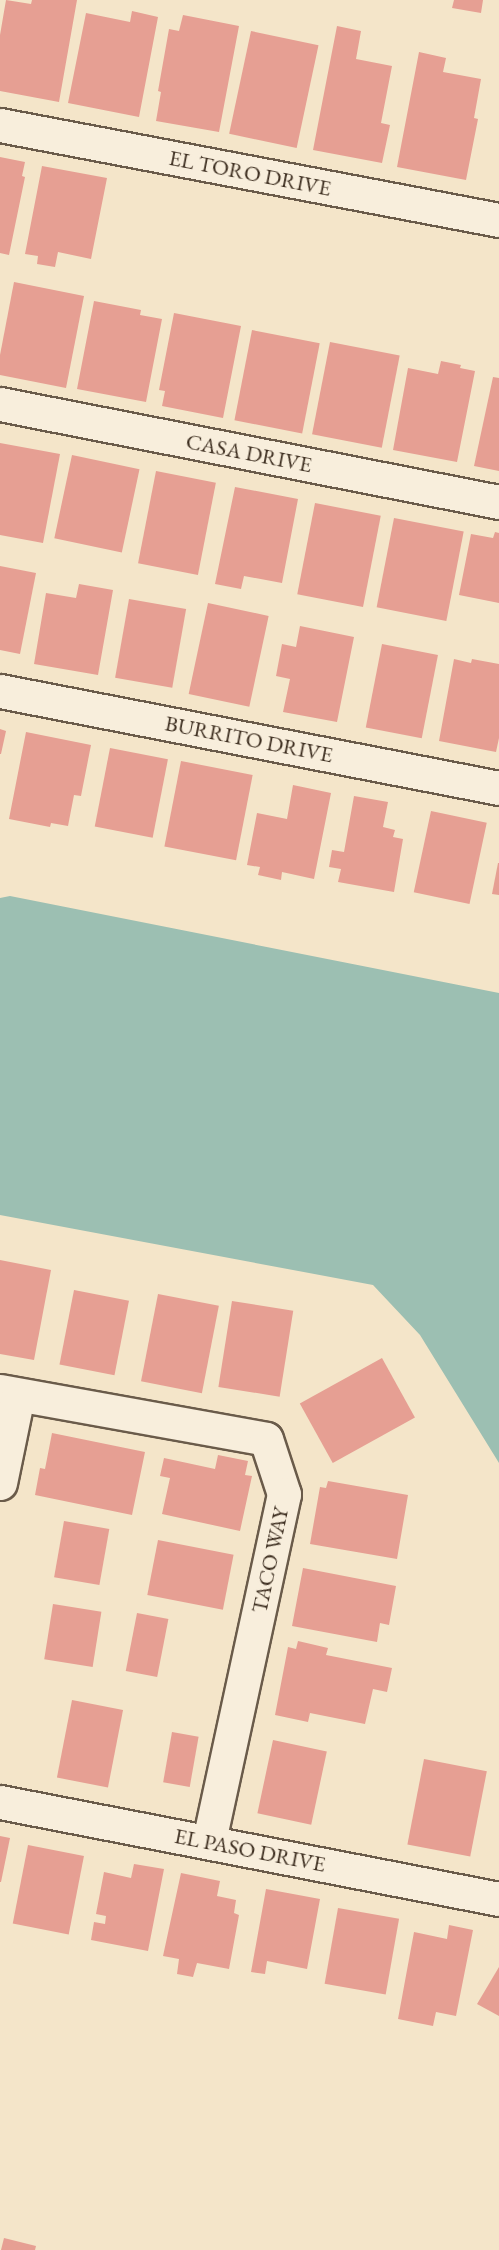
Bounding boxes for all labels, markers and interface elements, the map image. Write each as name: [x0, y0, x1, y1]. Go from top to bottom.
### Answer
street label: EL TORO DRIVE: [167, 144, 333, 202]
street label: CASA DRIVE: [184, 428, 314, 478]
street label: BURRITO DRIVE: [163, 710, 335, 768]
street label: TACO WAY: [246, 1505, 294, 1615]
street label: EL PASO DRIVE: [172, 1822, 328, 1878]

